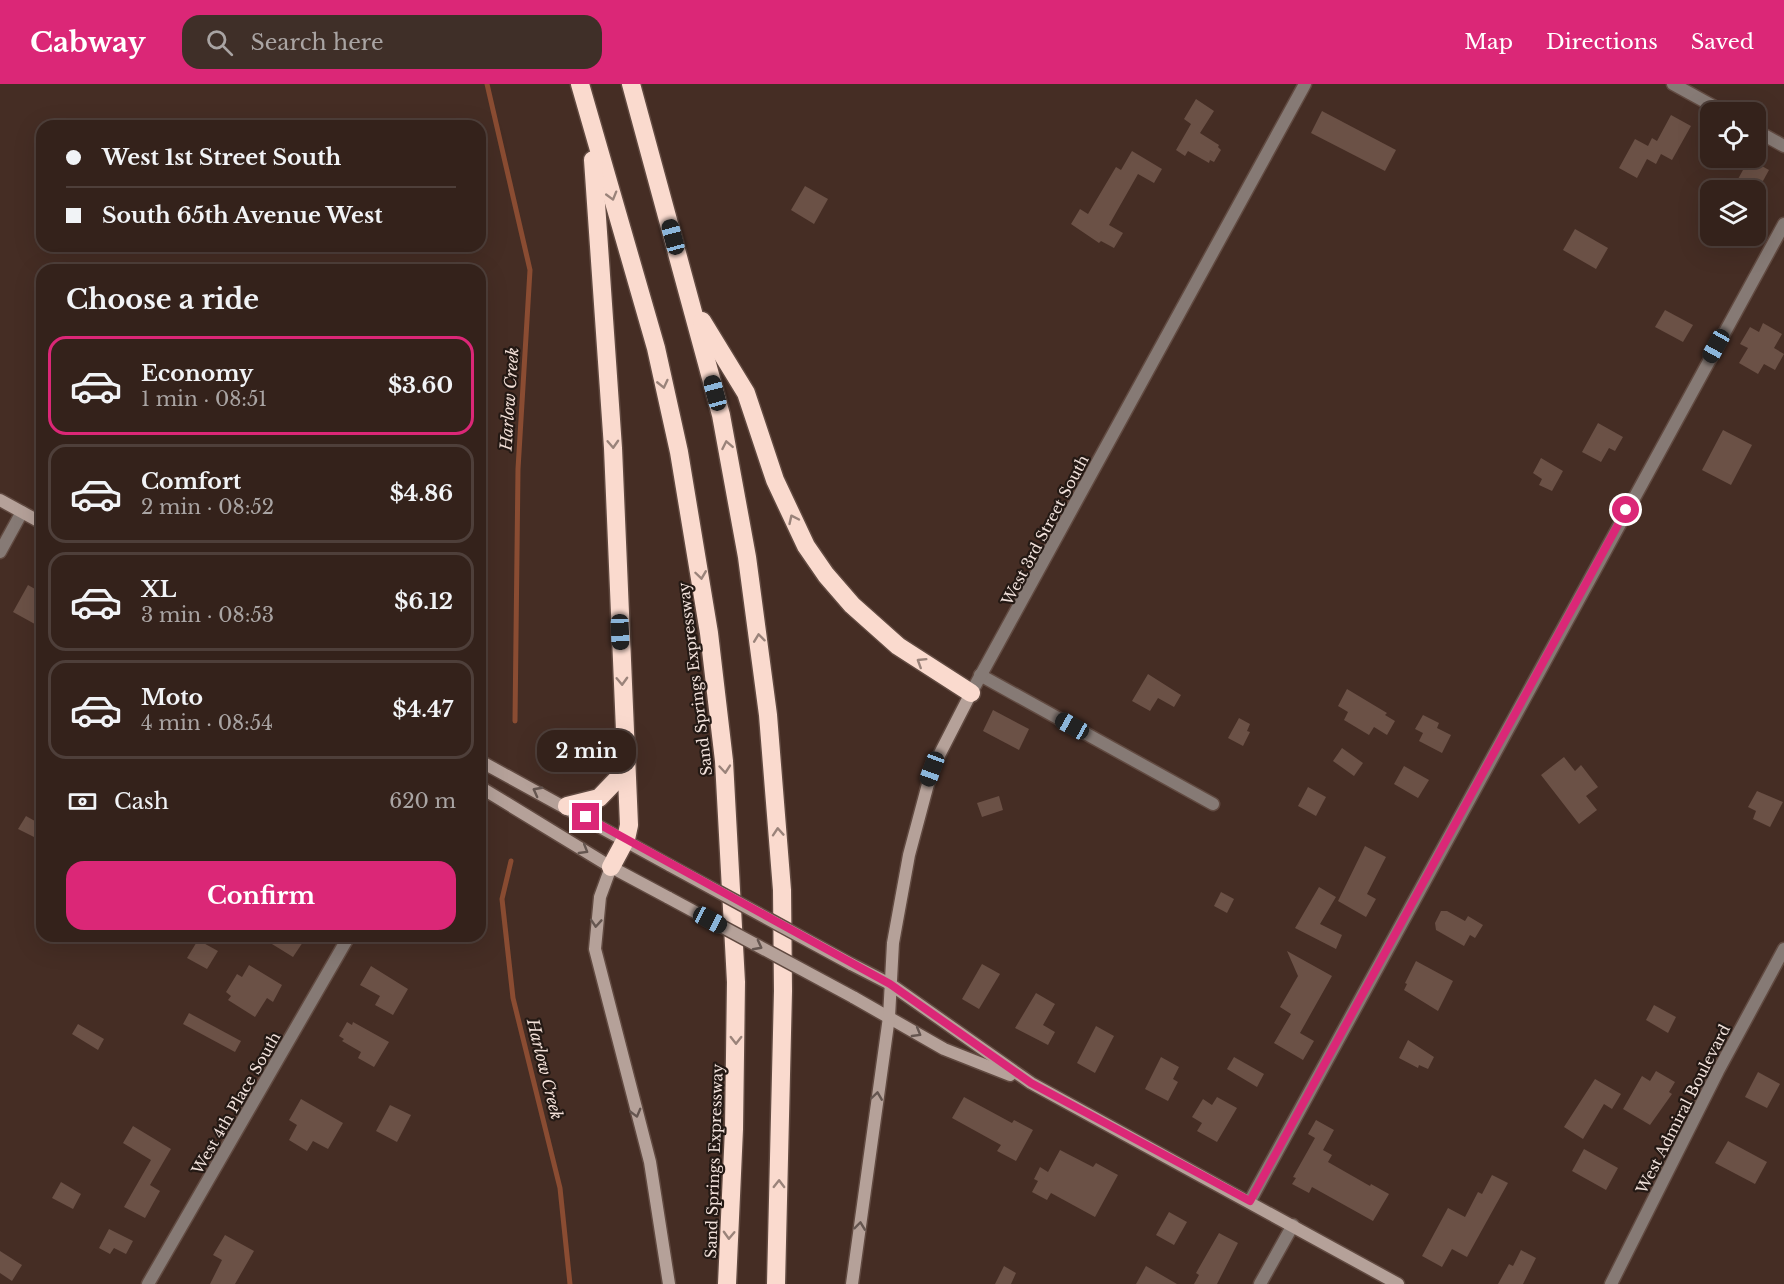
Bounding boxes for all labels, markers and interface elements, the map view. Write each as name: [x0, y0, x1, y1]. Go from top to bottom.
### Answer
search box: [182, 15, 602, 69]
text: Cabway: [30, 25, 146, 60]
icon: search: [203, 26, 236, 59]
text: Search here: [251, 29, 384, 56]
text: Map: [1464, 29, 1513, 55]
text: Directions: [1546, 29, 1658, 55]
text: Saved: [1691, 29, 1754, 55]
map controls: [1700, 102, 1766, 246]
button: locate: [1700, 102, 1766, 168]
text: West 1st Street South: [102, 144, 341, 171]
button: layers: [1700, 180, 1766, 246]
one-way arrow: [605, 190, 617, 201]
text: South 65th Avenue West: [102, 202, 383, 229]
car: [660, 217, 686, 257]
text: Choose a ride: [66, 283, 259, 316]
car: [1699, 326, 1733, 366]
water label: Harlow Creek: [495, 347, 523, 452]
icon: car: [69, 359, 123, 413]
text: Economy: [141, 360, 253, 387]
text: $3.60: [388, 372, 453, 399]
car: [702, 373, 728, 413]
one-way arrow: [656, 378, 669, 388]
text: 1 min · 08:51: [141, 387, 267, 411]
one-way arrow: [606, 440, 619, 449]
one-way arrow: [721, 441, 734, 451]
street label: West 3rd Street South: [997, 452, 1093, 609]
icon: car: [69, 467, 123, 521]
text: Comfort: [141, 468, 241, 495]
text: $4.86: [390, 480, 453, 507]
text: 2 min · 08:52: [141, 495, 274, 519]
route start: [1612, 496, 1639, 523]
one-way arrow: [788, 514, 800, 525]
one-way arrow: [694, 571, 706, 580]
icon: car: [69, 575, 123, 629]
text: XL: [141, 576, 176, 603]
street label: Sand Springs Expressway: [674, 581, 716, 777]
text: $6.12: [394, 588, 453, 615]
text: 3 min · 08:53: [141, 603, 274, 627]
car: [610, 614, 630, 650]
one-way arrow: [753, 633, 765, 642]
one-way arrow: [917, 657, 927, 669]
one-way arrow: [616, 676, 628, 685]
icon: car: [69, 683, 123, 737]
text: Moto: [141, 684, 203, 711]
text: $4.47: [393, 696, 453, 723]
car: [1052, 709, 1092, 743]
text: 4 min · 08:54: [141, 711, 273, 735]
callout: 2 min: [536, 730, 636, 772]
text: 2 min: [555, 739, 618, 763]
car: [917, 749, 947, 789]
one-way arrow: [718, 764, 731, 773]
icon: cash: [66, 785, 99, 818]
one-way arrow: [533, 787, 544, 798]
text: Cash: [114, 788, 169, 815]
text: 620 m: [389, 789, 456, 813]
route end: [572, 803, 599, 830]
one-way arrow: [772, 827, 785, 836]
one-way arrow: [578, 843, 588, 855]
button: Confirm: [66, 861, 456, 930]
car: [690, 904, 730, 936]
one-way arrow: [590, 919, 603, 928]
one-way arrow: [752, 939, 762, 950]
water label: Harlow Creek: [523, 1016, 567, 1122]
street label: West Admiral Boulevard: [1631, 1021, 1734, 1198]
one-way arrow: [911, 1026, 921, 1038]
street label: West 4th Place South: [187, 1029, 284, 1178]
one-way arrow: [730, 1036, 742, 1045]
street label: Sand Springs Expressway: [701, 1063, 727, 1259]
one-way arrow: [871, 1091, 883, 1100]
one-way arrow: [629, 1107, 641, 1118]
one-way arrow: [772, 1179, 785, 1188]
one-way arrow: [853, 1221, 866, 1231]
one-way arrow: [723, 1231, 736, 1240]

